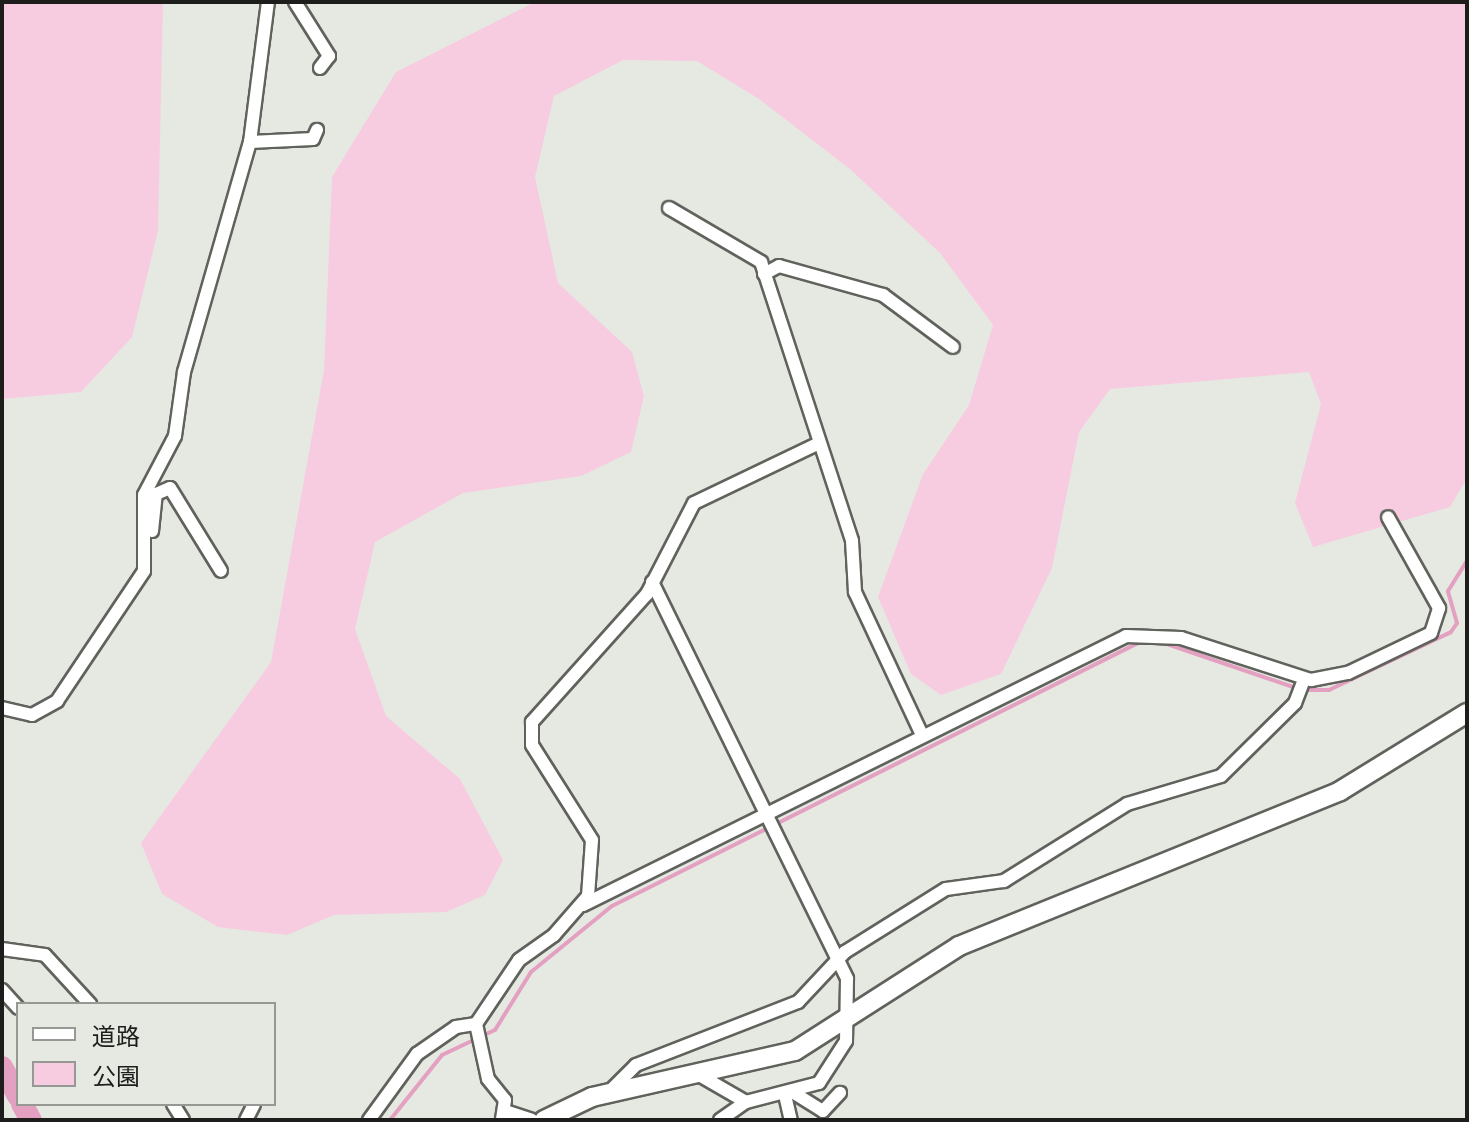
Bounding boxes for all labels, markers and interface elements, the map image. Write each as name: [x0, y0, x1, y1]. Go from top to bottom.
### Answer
legend: [16, 1002, 276, 1106]
text: 道路: [92, 1022, 140, 1051]
text: 公園: [92, 1062, 140, 1091]

